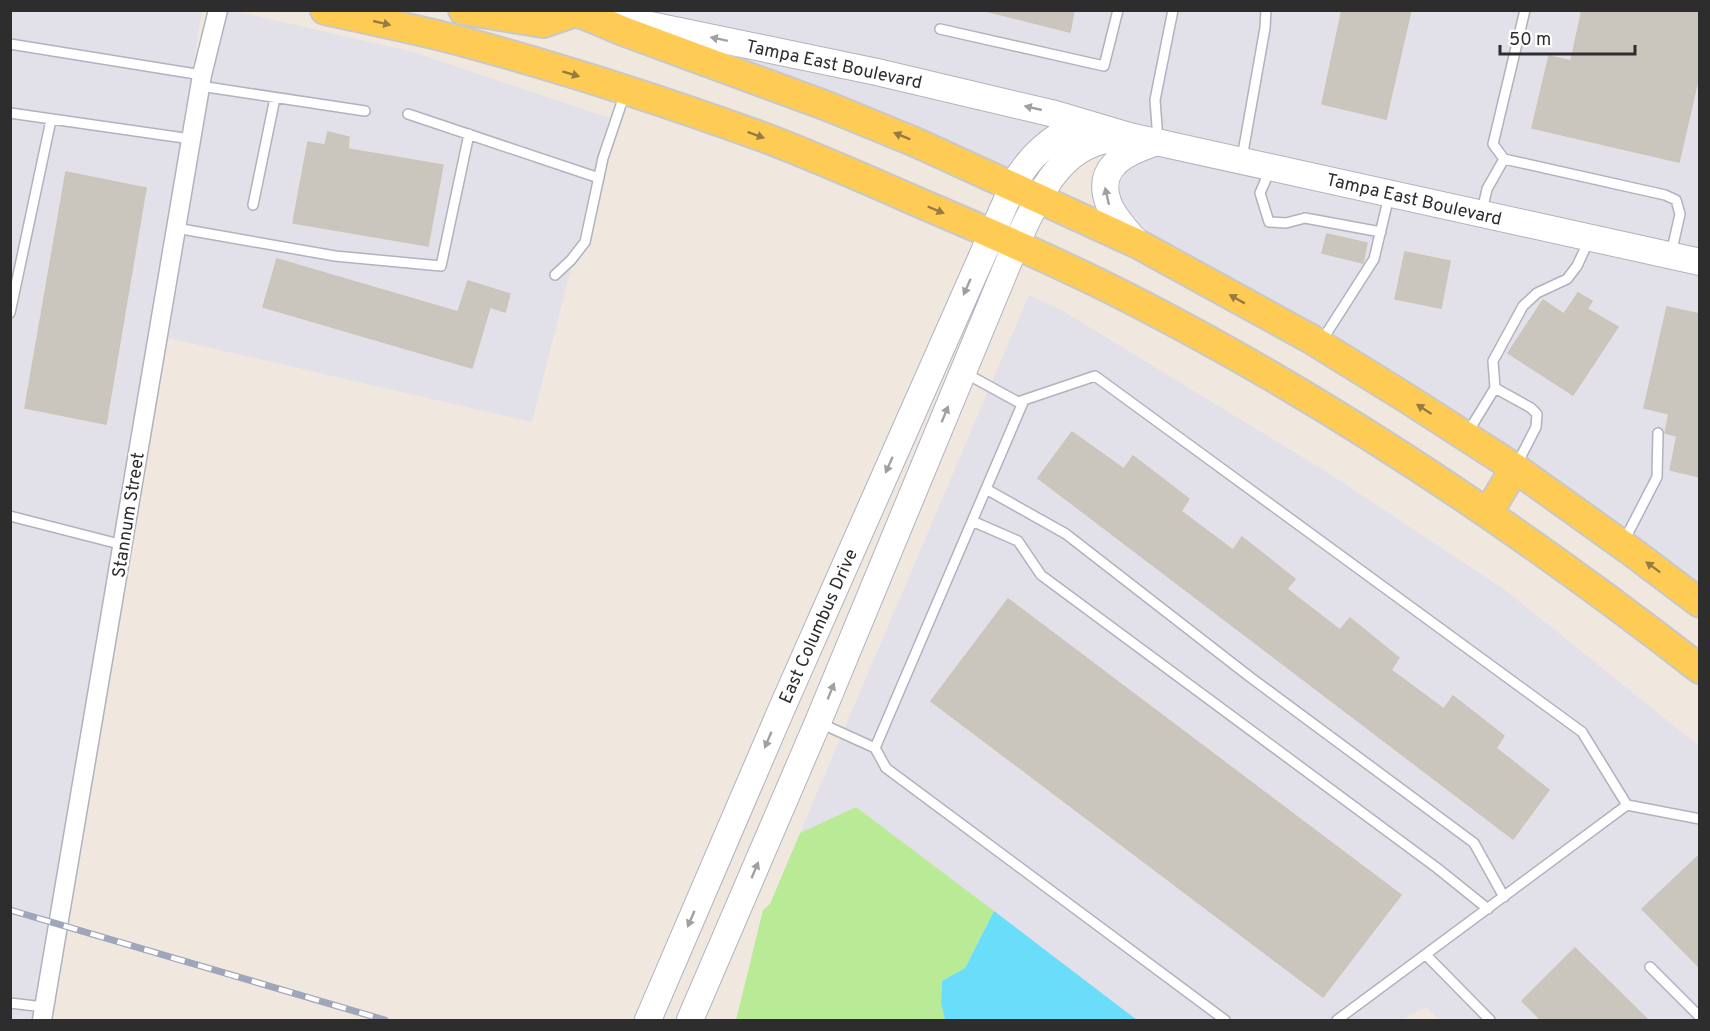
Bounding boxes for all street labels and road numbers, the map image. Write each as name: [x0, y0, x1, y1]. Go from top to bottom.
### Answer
street label: Tampa East Boulevard: [744, 36, 924, 95]
street label: Tampa East Boulevard: [1324, 169, 1504, 232]
street label: Stannum Street: [108, 451, 151, 580]
street label: East Columbus Drive: [775, 546, 864, 708]

